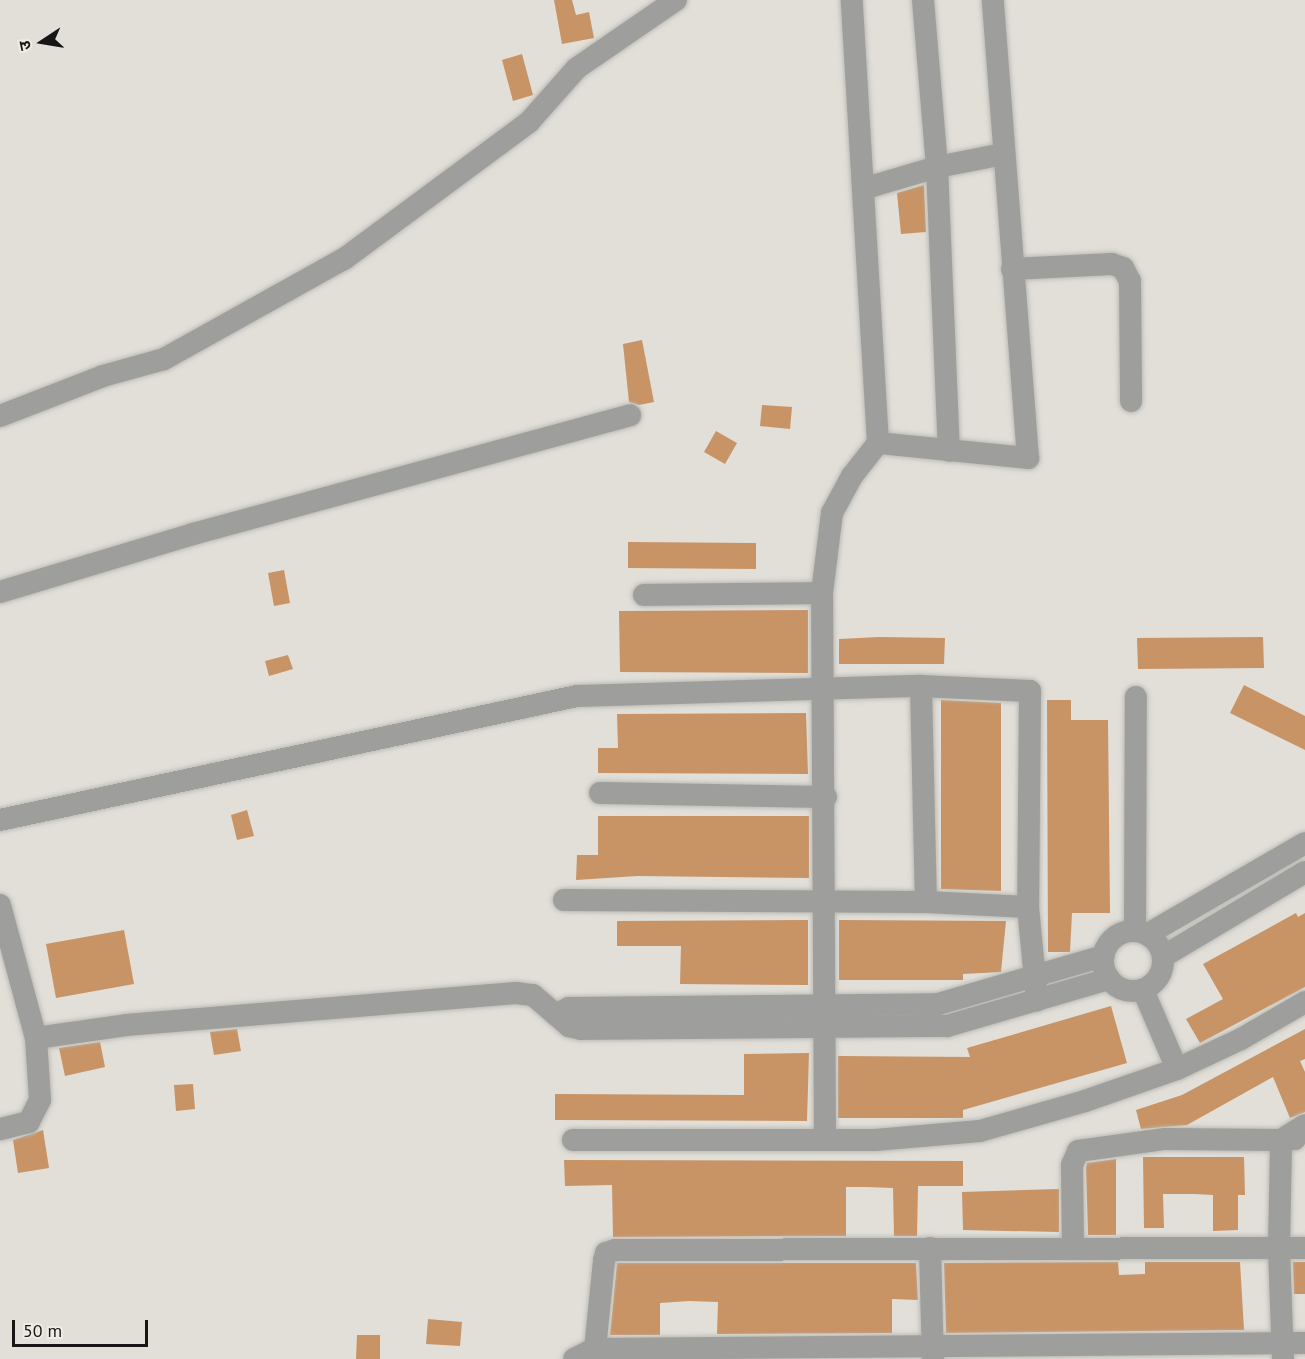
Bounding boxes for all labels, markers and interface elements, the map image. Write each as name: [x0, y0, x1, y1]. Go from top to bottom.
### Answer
north arrow: [12, 12, 72, 72]
text: उ: [14, 39, 35, 52]
scale bar: [15, 1308, 152, 1346]
text: 50 m: [23, 1319, 62, 1342]

